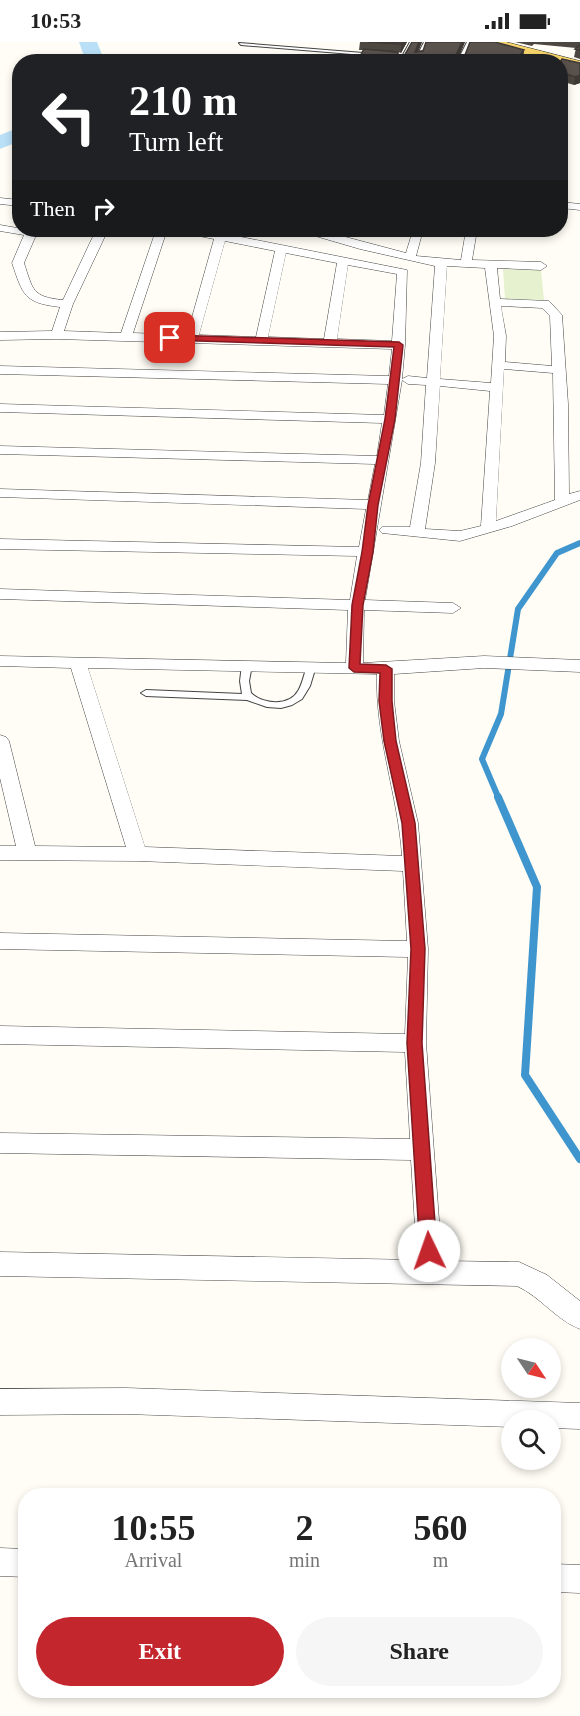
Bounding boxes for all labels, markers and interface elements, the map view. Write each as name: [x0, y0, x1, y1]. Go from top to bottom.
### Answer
text: 10:53: [30, 8, 81, 33]
icon: left: [30, 78, 108, 156]
text: 210 m: [129, 78, 238, 124]
text: Turn left: [129, 127, 223, 157]
icon: right: [87, 192, 120, 225]
text: Then: [30, 196, 75, 221]
pin: [144, 312, 195, 363]
icon: arrive: [153, 321, 186, 354]
position arrow: [397, 1219, 461, 1283]
north arrow: [501, 1338, 561, 1398]
map controls: [501, 1338, 561, 1470]
button: search: [501, 1410, 561, 1470]
text: 10:55: [111, 1508, 195, 1548]
text: 2: [296, 1508, 314, 1548]
text: 560: [414, 1508, 468, 1548]
text: Arrival: [125, 1549, 182, 1571]
text: min: [289, 1549, 320, 1571]
text: m: [433, 1549, 448, 1571]
button: Exit: [36, 1617, 284, 1686]
button: Share: [296, 1617, 543, 1686]

